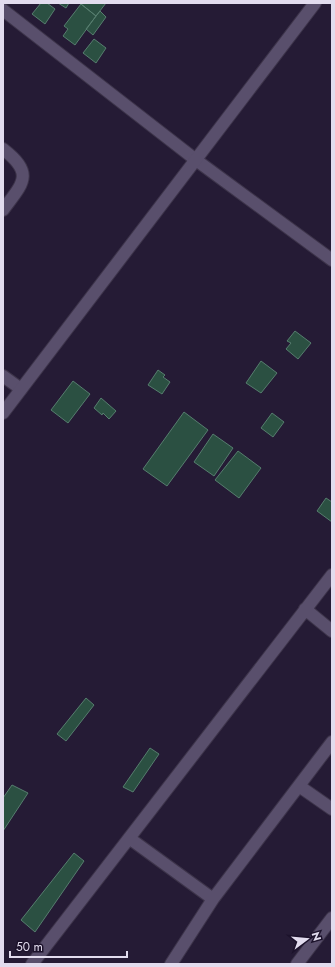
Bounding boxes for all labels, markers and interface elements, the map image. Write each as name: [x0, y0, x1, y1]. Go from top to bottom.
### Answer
north arrow: [287, 919, 327, 959]
text: N: [308, 930, 326, 943]
scale bar: [10, 933, 127, 959]
text: 50 m: [16, 938, 43, 956]

